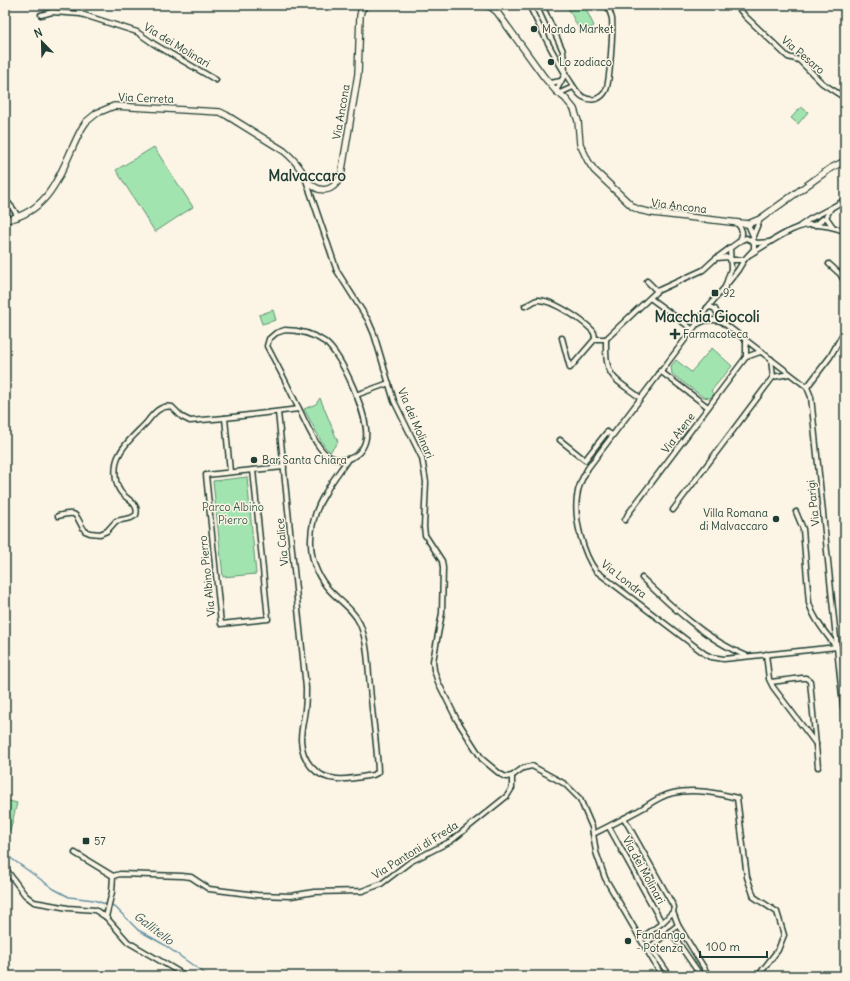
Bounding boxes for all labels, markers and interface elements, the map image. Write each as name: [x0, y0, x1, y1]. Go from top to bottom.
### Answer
street label: Via dei Molinari: [141, 20, 213, 70]
north arrow: [22, 22, 62, 62]
place label: Mondo Market: [542, 22, 614, 36]
marker: Mondo Market: [529, 24, 539, 34]
text: N: [32, 25, 44, 41]
street label: Via Pesaro: [778, 33, 828, 77]
place label: Lo zodiaco: [559, 55, 612, 69]
marker: Lo zodiaco: [546, 57, 556, 67]
street label: Via Ancona: [329, 83, 353, 141]
street label: Via Cerreta: [118, 90, 174, 106]
district label: Malvaccaro: [268, 166, 346, 185]
street label: Via Ancona: [650, 196, 708, 216]
place label: 92: [723, 286, 735, 300]
marker: 92: [710, 288, 720, 298]
district label: Macchia Giocoli: [654, 307, 760, 326]
place label: Farmacoteca: [683, 327, 748, 341]
marker: Farmacoteca: [670, 329, 680, 339]
street label: Via dei Molinari: [395, 386, 437, 460]
street label: Via Atene: [658, 410, 698, 456]
place label: Bar Santa Chiara: [262, 453, 347, 467]
marker: Bar Santa Chiara: [249, 455, 259, 465]
street label: Via Parigi: [804, 479, 822, 527]
park label: Parco Albino Pierro: [202, 500, 264, 527]
place label: Villa Romana di Malvaccaro: [699, 506, 768, 533]
marker: Villa Romana di Malvaccaro: [771, 514, 781, 524]
street label: Via Calice: [273, 517, 291, 567]
street label: Via Albino Pierro: [196, 535, 218, 617]
street label: Via Londra: [599, 557, 649, 601]
street label: Via Pantoni di Freda: [369, 818, 461, 882]
place label: 57: [94, 834, 106, 848]
street label: Via dei Molinari: [620, 834, 668, 906]
marker: 57: [81, 836, 91, 846]
water label: Gallitello: [131, 908, 178, 949]
place label: Fandango - Potenza: [636, 928, 686, 955]
scale bar: [700, 933, 767, 959]
marker: Fandango - Potenza: [623, 936, 633, 946]
text: 100 m: [706, 939, 740, 954]

